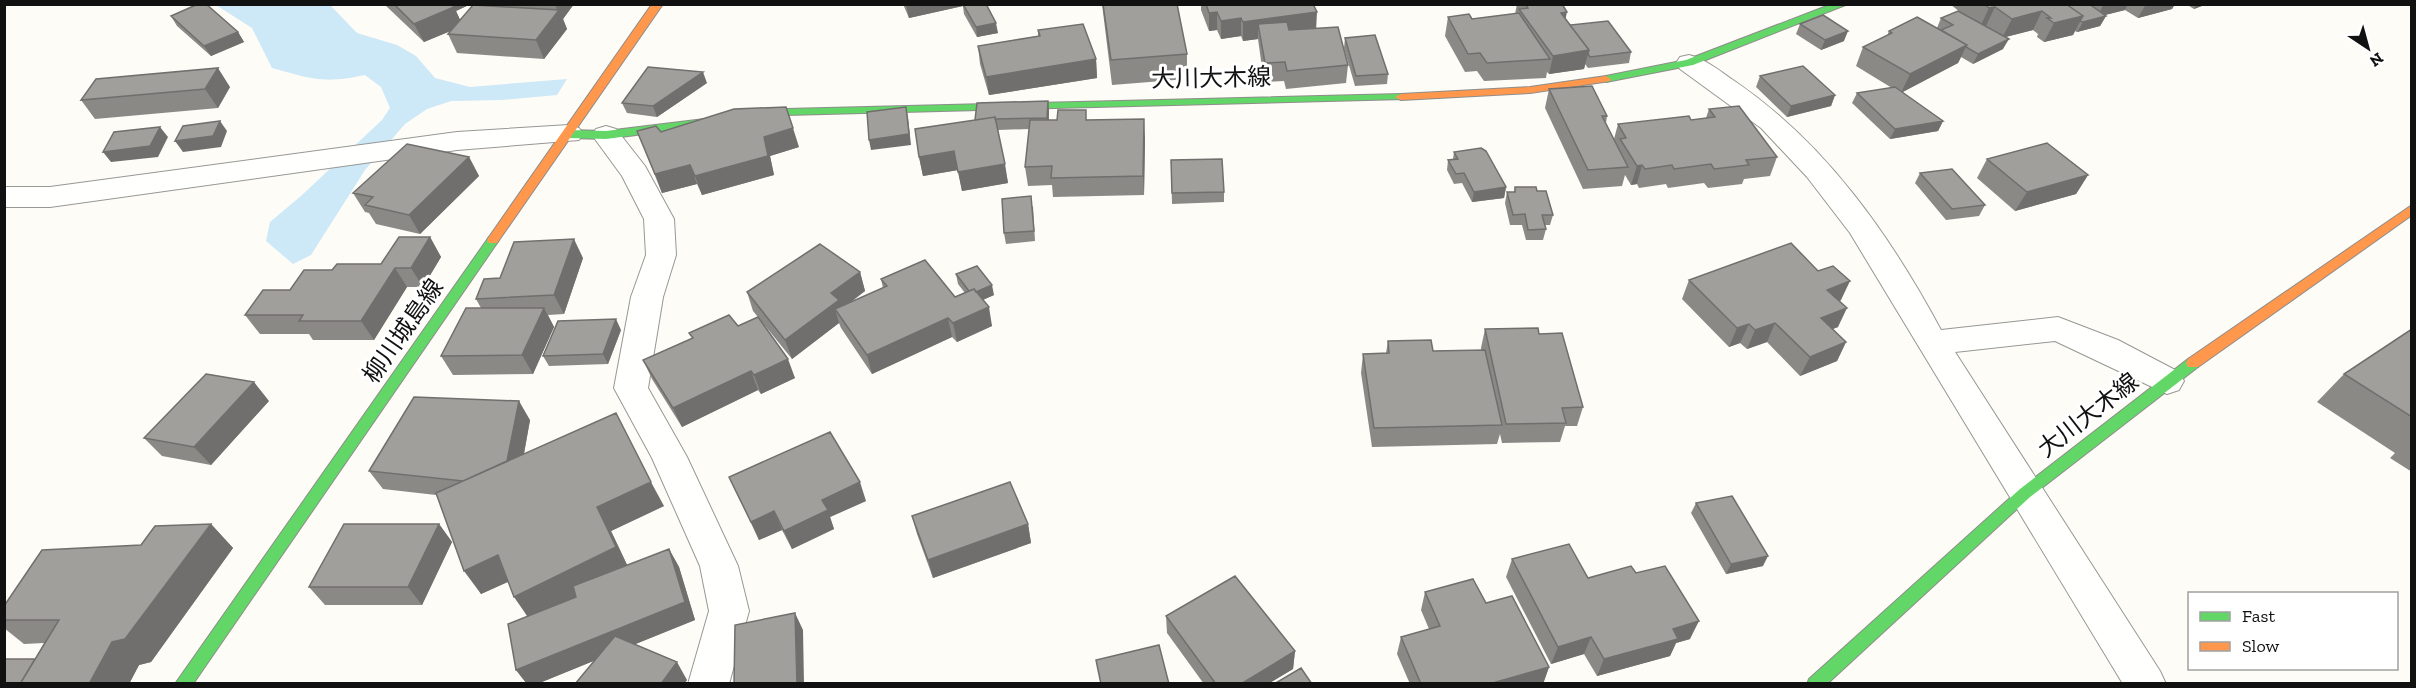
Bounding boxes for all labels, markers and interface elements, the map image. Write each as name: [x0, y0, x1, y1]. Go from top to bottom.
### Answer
north arrow: [2338, 18, 2398, 78]
text: N: [2366, 48, 2387, 71]
street label: 大川大木線: [1151, 62, 1271, 93]
street label: 柳川城島線: [356, 273, 449, 388]
street label: 大川大木線: [2031, 366, 2144, 463]
legend: [2188, 592, 2398, 670]
text: Fast: [2242, 605, 2275, 627]
text: Slow: [2242, 635, 2279, 657]

